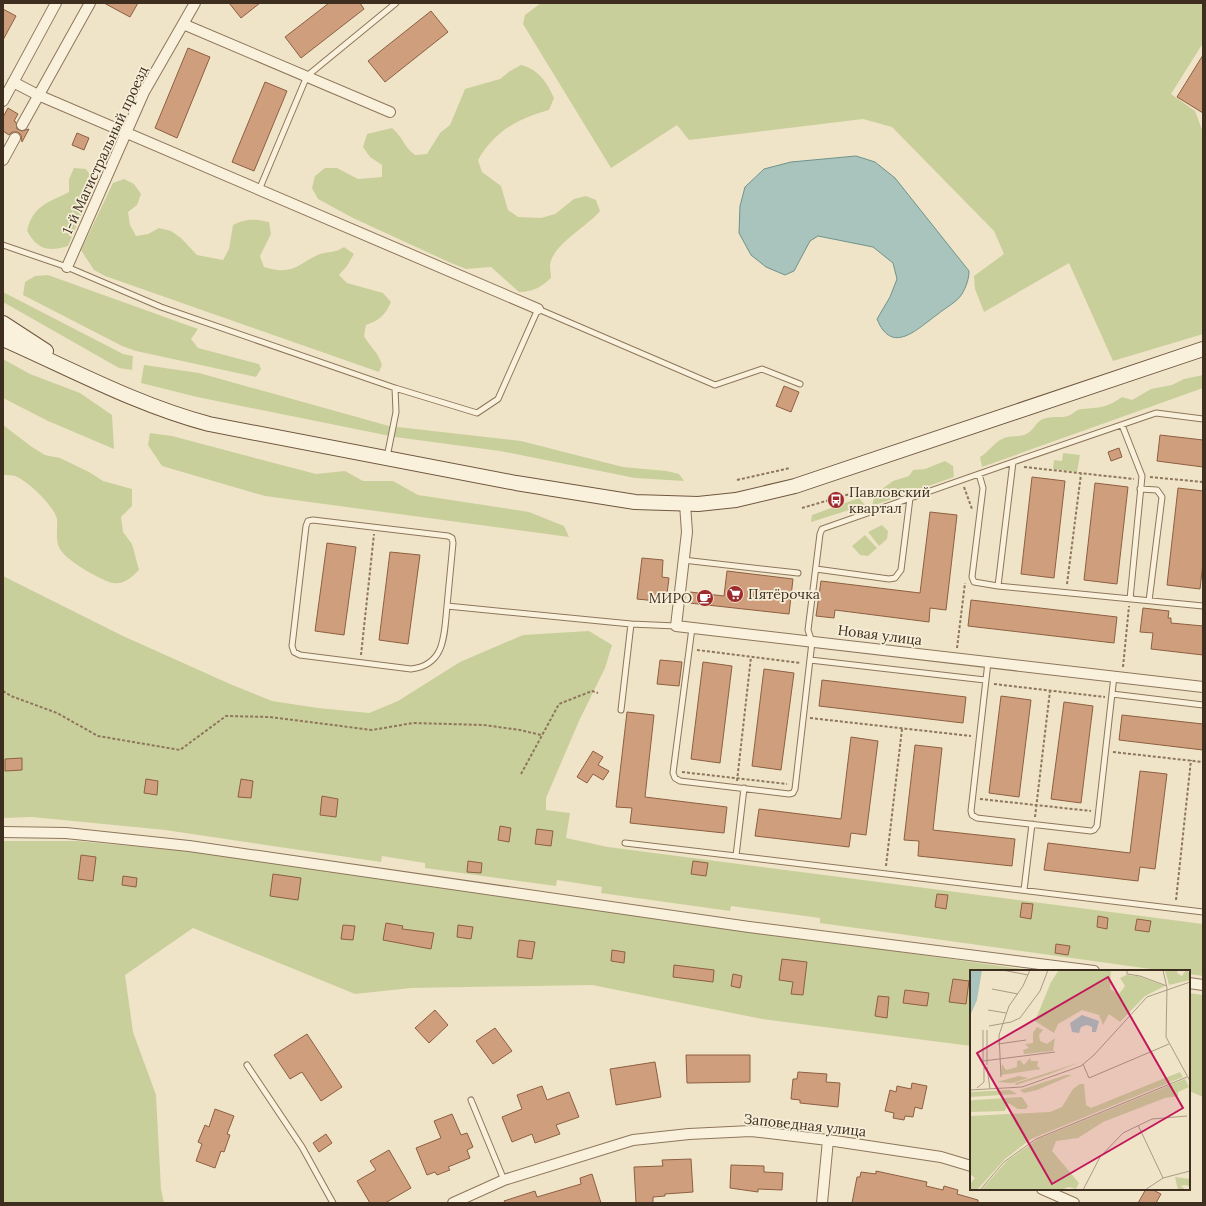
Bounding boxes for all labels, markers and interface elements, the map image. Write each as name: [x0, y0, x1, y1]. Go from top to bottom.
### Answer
street label: 1-й Магистральный проезд: [58, 63, 152, 237]
place label: Павловский квартал: [849, 483, 931, 517]
bus stop icon: Павловский квартал: [826, 490, 846, 510]
supermarket icon: Пятёрочка: [725, 584, 745, 604]
place label: Пятёрочка: [748, 585, 820, 603]
cafe icon: МИРО: [695, 588, 715, 608]
place label: МИРО: [648, 589, 692, 607]
street label: Новая улица: [837, 621, 923, 649]
inset map: [970, 970, 1190, 1190]
street label: Заповедная улица: [743, 1110, 867, 1140]

